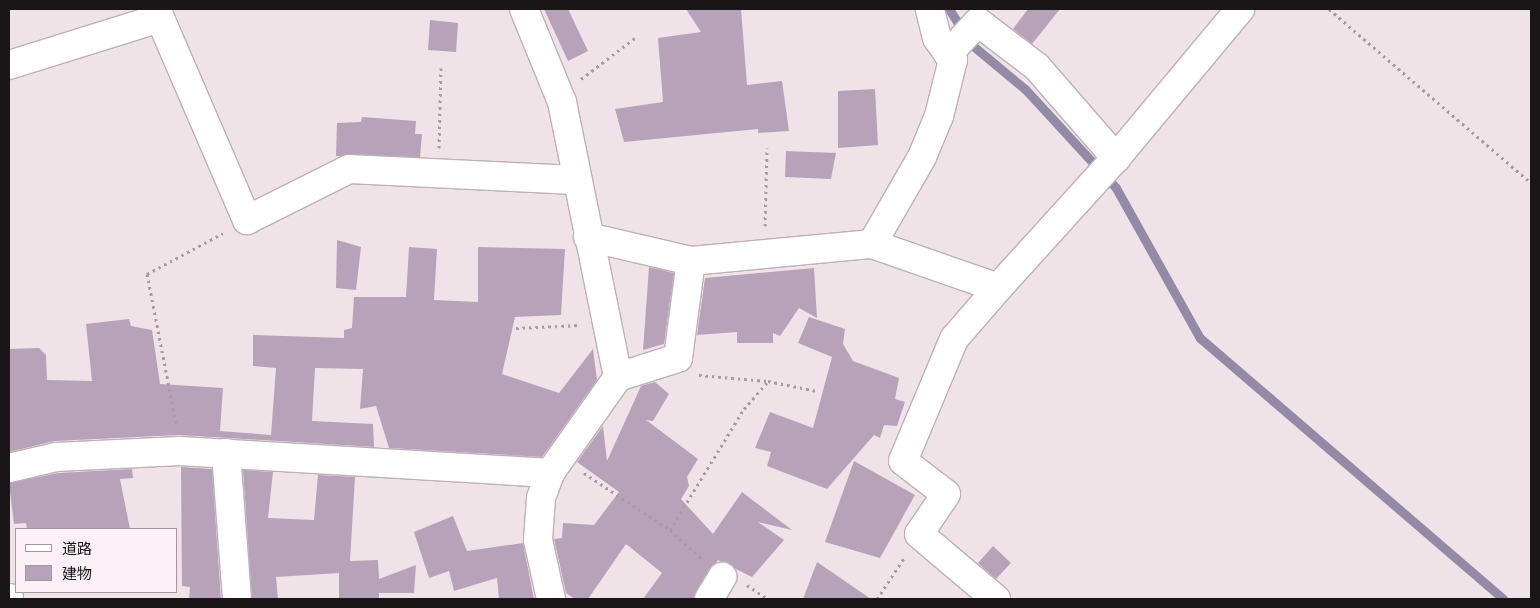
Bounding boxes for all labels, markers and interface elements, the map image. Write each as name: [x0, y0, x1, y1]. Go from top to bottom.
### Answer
legend: [15, 528, 178, 593]
text: 道路: [62, 540, 92, 558]
text: 建物: [62, 565, 92, 583]

